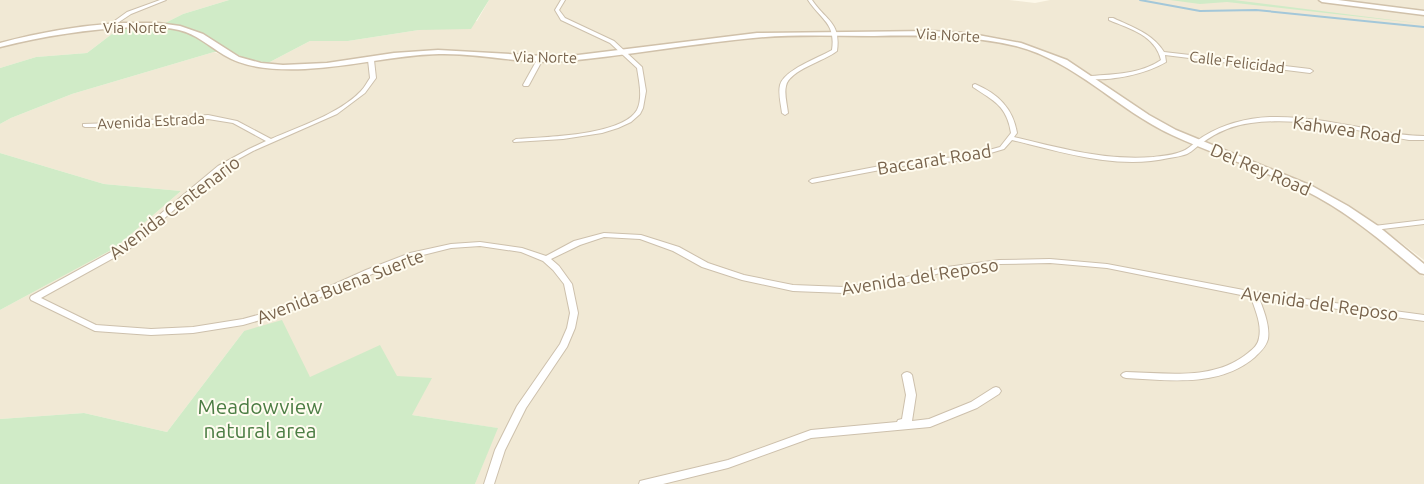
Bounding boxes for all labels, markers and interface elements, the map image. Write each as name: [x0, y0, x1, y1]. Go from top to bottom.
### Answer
street label: Via Norte: [103, 19, 167, 36]
street label: Via Norte: [916, 25, 980, 45]
street label: Via Norte: [513, 48, 577, 66]
street label: Calle Felicidad: [1188, 48, 1286, 76]
street label: Avenida Estrada: [97, 110, 205, 132]
street label: Kahwea Road: [1292, 111, 1402, 147]
street label: Del Rey Road: [1208, 139, 1314, 199]
street label: Baccarat Road: [875, 140, 993, 178]
street label: Avenida Centenario: [105, 151, 243, 263]
street label: Avenida Buena Suerte: [254, 245, 426, 327]
street label: Avenida del Reposo: [840, 254, 1000, 298]
street label: Avenida del Reposo: [1240, 282, 1400, 324]
park label: Meadowview natural area: [197, 394, 323, 442]

